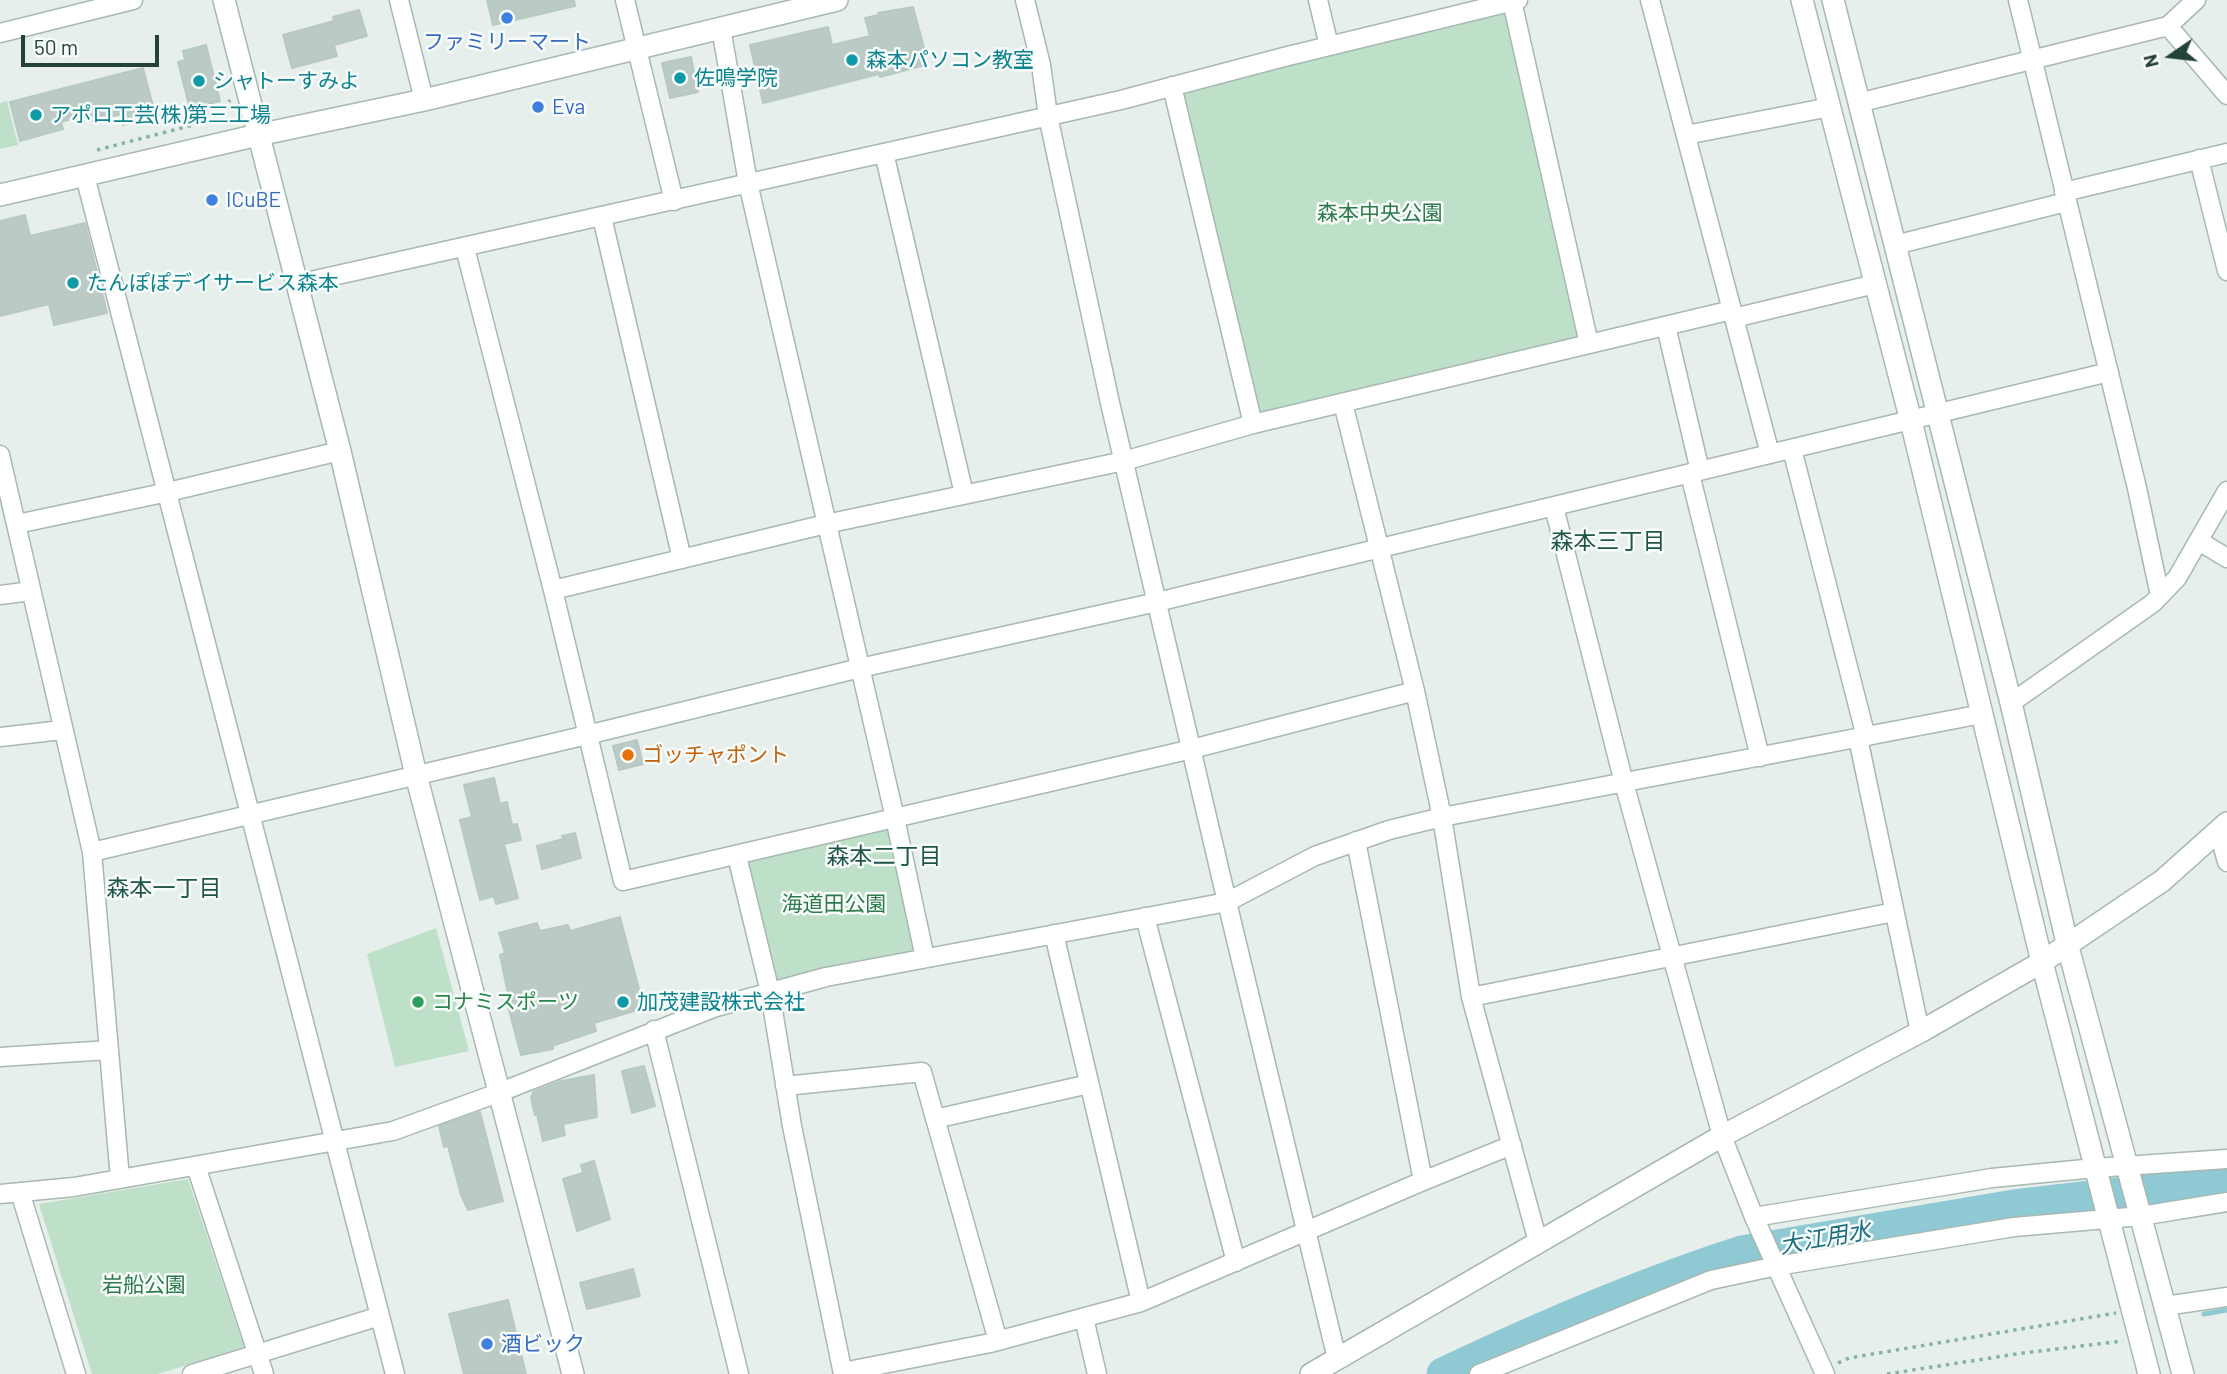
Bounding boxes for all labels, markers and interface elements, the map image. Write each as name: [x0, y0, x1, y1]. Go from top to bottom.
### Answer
marker: ファミリーマート: [499, 10, 515, 26]
scale bar: [24, 21, 163, 65]
north arrow: [2136, 21, 2206, 91]
place label: ファミリーマート: [423, 29, 591, 55]
text: 50 m: [34, 34, 78, 59]
place label: 森本パソコン教室: [866, 47, 1034, 73]
marker: 森本パソコン教室: [844, 52, 860, 68]
text: N: [2137, 52, 2163, 70]
place label: 佐鳴学院: [694, 65, 778, 91]
place label: シャトーすみよ: [213, 68, 360, 94]
marker: 佐鳴学院: [672, 70, 688, 86]
marker: シャトーすみよ: [191, 73, 207, 89]
place label: Eva: [552, 94, 585, 120]
marker: Eva: [530, 99, 546, 115]
place label: アポロ工芸(株)第三工場: [50, 102, 271, 128]
marker: アポロ工芸(株)第三工場: [28, 107, 44, 123]
place label: ICuBE: [226, 187, 281, 213]
marker: ICuBE: [204, 192, 220, 208]
park label: 森本中央公園: [1317, 200, 1443, 226]
place label: たんぽぽデイサービス森本: [87, 270, 339, 296]
marker: たんぽぽデイサービス森本: [65, 275, 81, 291]
district label: 森本三丁目: [1551, 527, 1665, 555]
place label: ゴッチャポント: [642, 742, 789, 768]
marker: ゴッチャポント: [620, 747, 636, 763]
district label: 森本二丁目: [827, 842, 941, 870]
district label: 森本一丁目: [107, 874, 221, 902]
park label: 海道田公園: [782, 891, 886, 917]
place label: コナミスポーツ: [432, 989, 579, 1015]
place label: 加茂建設株式会社: [637, 989, 805, 1015]
marker: コナミスポーツ: [410, 994, 426, 1010]
marker: 加茂建設株式会社: [615, 994, 631, 1010]
water label: 大江用水: [1777, 1216, 1873, 1260]
park label: 岩船公園: [102, 1272, 186, 1298]
place label: 酒ビック: [501, 1331, 585, 1357]
marker: 酒ビック: [479, 1336, 495, 1352]

